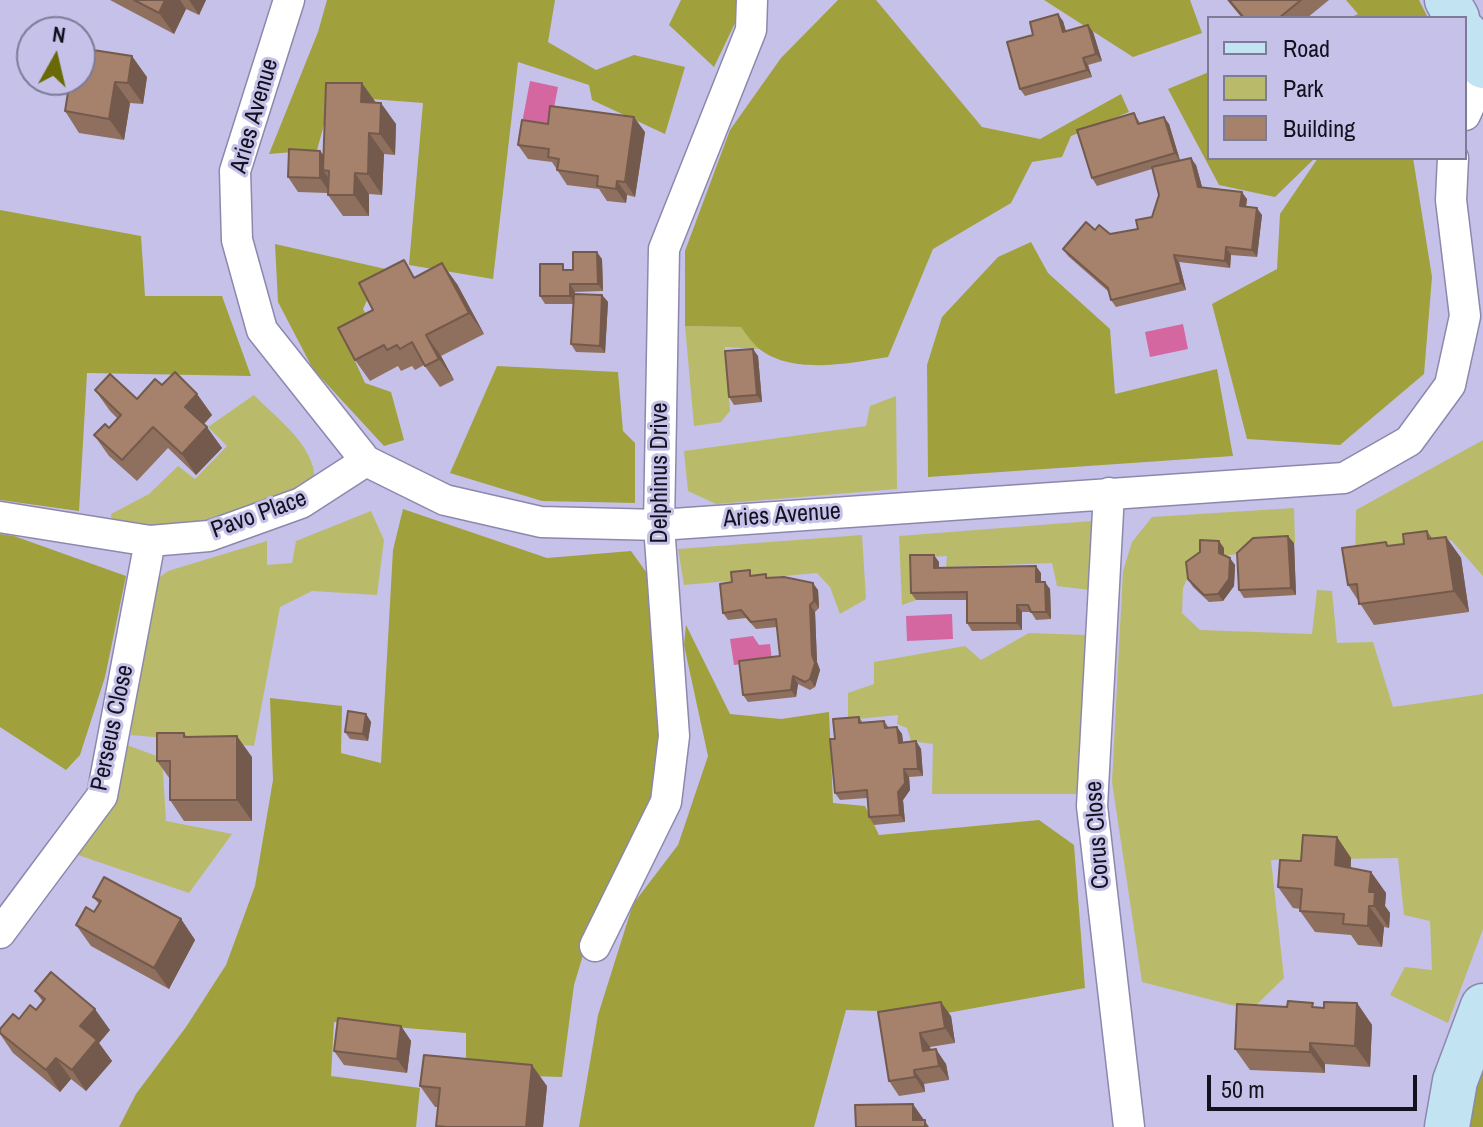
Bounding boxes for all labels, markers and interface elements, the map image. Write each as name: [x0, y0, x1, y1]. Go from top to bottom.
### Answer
north arrow: [16, 16, 96, 96]
legend: [1207, 16, 1467, 160]
text: N: [51, 18, 68, 50]
text: Road: [1283, 32, 1330, 64]
street label: Aries Avenue: [225, 55, 285, 177]
text: Park: [1283, 72, 1323, 104]
text: Building: [1283, 112, 1355, 144]
street label: Delphinus Drive: [647, 402, 675, 544]
street label: Pavo Place: [207, 484, 311, 546]
street label: Aries Avenue: [722, 498, 842, 534]
street label: Perseus Close: [86, 662, 140, 794]
street label: Corus Close: [1080, 780, 1116, 890]
scale bar: [1211, 1059, 1421, 1109]
text: 50 m: [1221, 1073, 1265, 1105]

